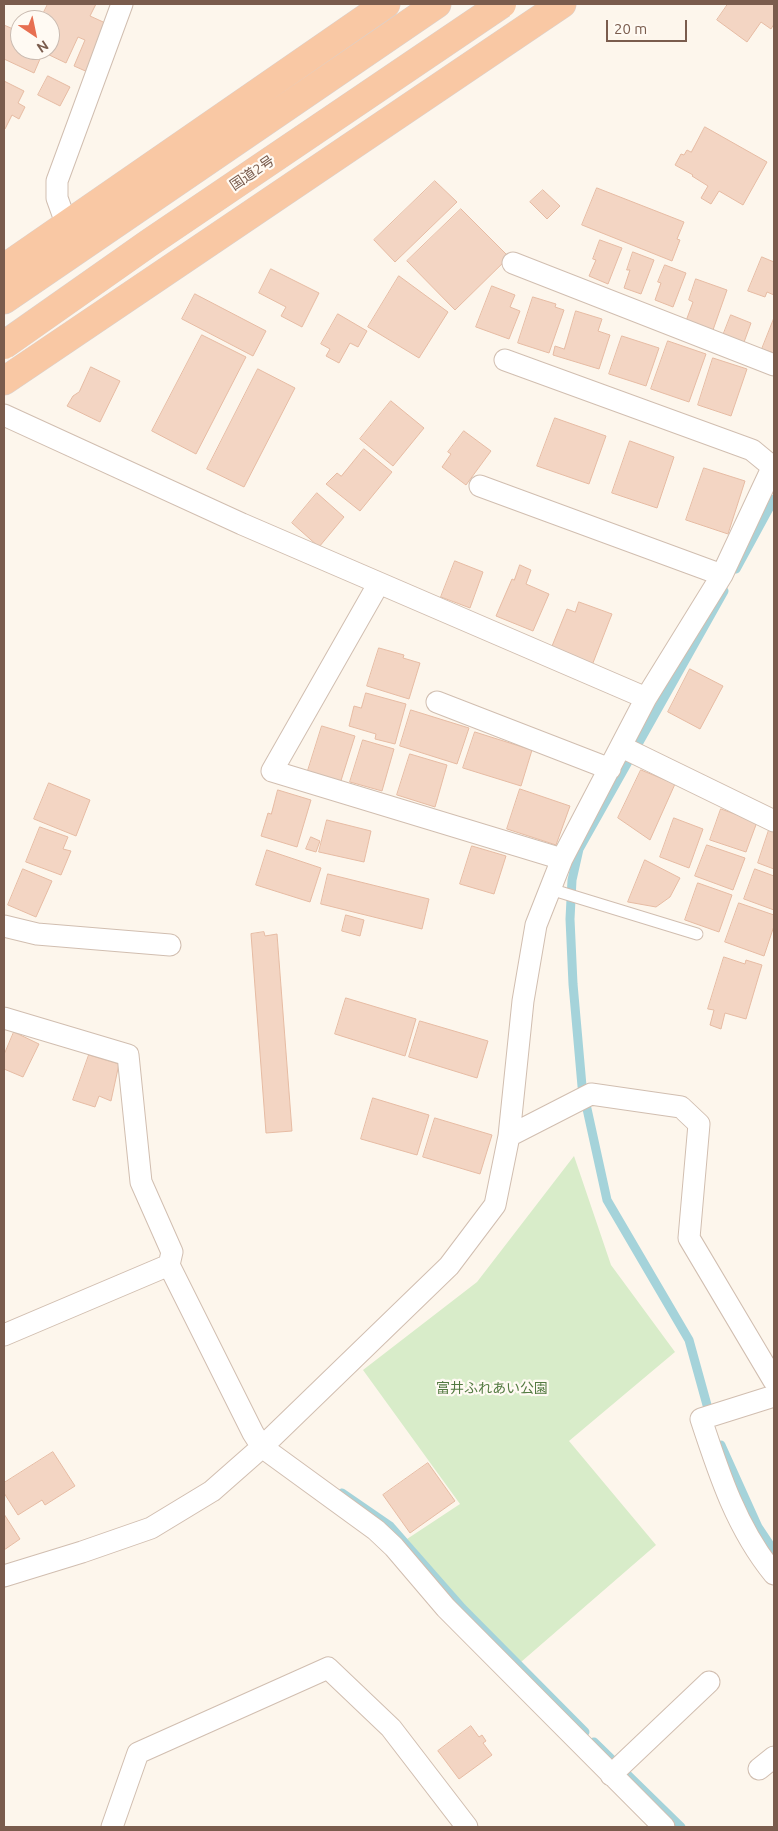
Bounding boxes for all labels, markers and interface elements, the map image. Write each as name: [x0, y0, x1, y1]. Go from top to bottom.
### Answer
north arrow: [10, 10, 60, 60]
scale bar: [608, 10, 689, 42]
text: 20 m: [614, 20, 647, 37]
text: N: [34, 37, 52, 56]
street label: 国道2号: [227, 152, 277, 194]
park label: 富井ふれあい公園: [436, 1380, 548, 1396]

